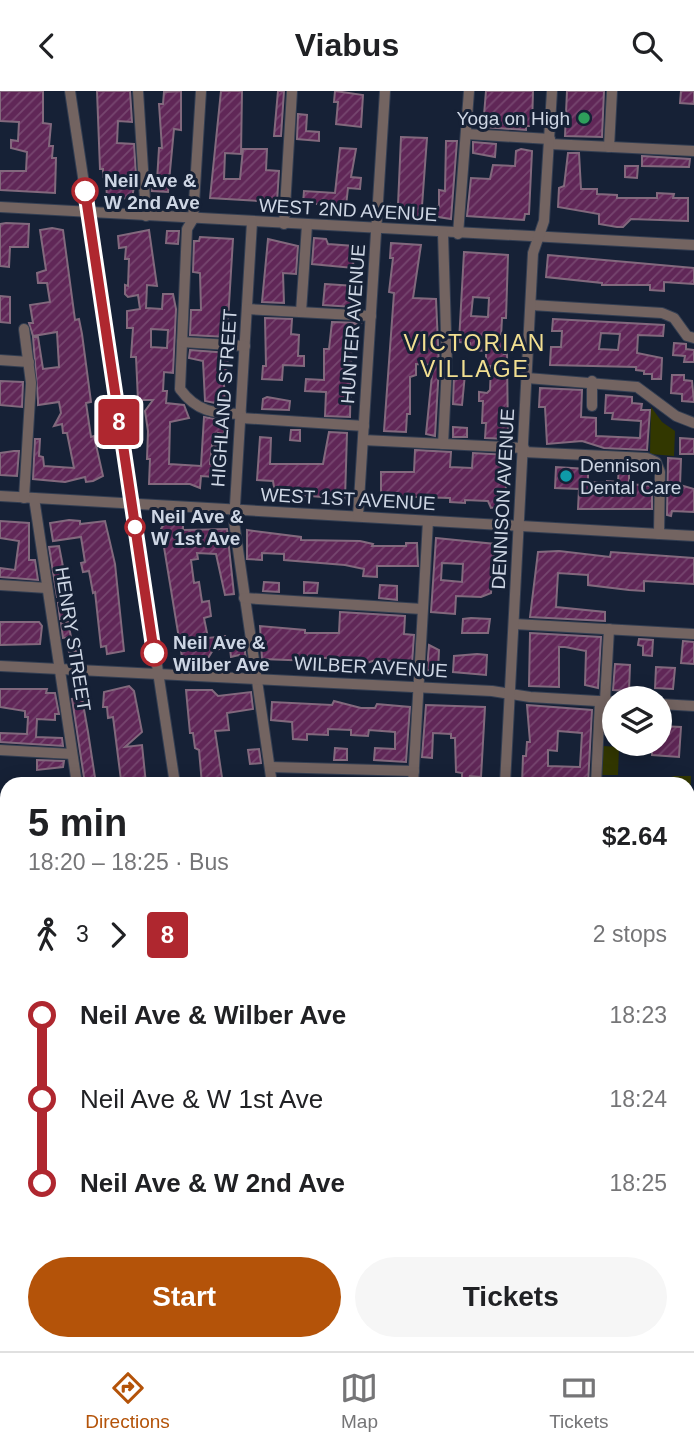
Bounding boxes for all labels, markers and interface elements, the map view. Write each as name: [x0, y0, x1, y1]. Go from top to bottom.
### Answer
icon: back: [28, 27, 66, 65]
text: Viabus: [295, 27, 399, 63]
icon: search: [628, 27, 666, 65]
place label: Yoga on High: [457, 108, 570, 129]
marker: Yoga on High: [576, 110, 592, 126]
place label: Neil Ave & W 2nd Ave: [104, 170, 200, 213]
marker: Neil Ave & W 2nd Ave: [72, 178, 98, 204]
street label: WEST 2ND AVENUE: [258, 195, 438, 225]
street label: HUNTER AVENUE: [337, 243, 369, 405]
street label: HIGHLAND STREET: [207, 308, 241, 488]
district label: VICTORIAN VILLAGE: [404, 330, 546, 382]
line badge: 8: [96, 399, 142, 445]
text: 8: [112, 408, 126, 435]
street label: DENNISON AVENUE: [488, 408, 518, 590]
place label: Dennison Dental Care: [580, 455, 681, 498]
marker: Dennison Dental Care: [558, 468, 574, 484]
street label: WEST 1ST AVENUE: [260, 484, 436, 514]
place label: Neil Ave & W 1st Ave: [151, 506, 244, 549]
marker: Neil Ave & W 1st Ave: [125, 517, 145, 537]
street label: HENRY STREET: [51, 565, 95, 713]
place label: Neil Ave & Wilber Ave: [173, 632, 270, 675]
marker: Neil Ave & Wilber Ave: [141, 640, 167, 666]
street label: WILBER AVENUE: [294, 652, 448, 682]
map controls: [602, 686, 672, 756]
button: layers: [602, 686, 672, 756]
text: 5 min: [28, 802, 127, 844]
text: $2.64: [602, 821, 667, 851]
text: 18:20 – 18:25 · Bus: [28, 849, 229, 875]
icon: walk: [28, 916, 66, 954]
icon: forward: [99, 916, 137, 954]
text: 3: [76, 921, 89, 947]
text: 8: [161, 921, 174, 948]
text: 2 stops: [593, 921, 667, 947]
text: Neil Ave & Wilber Ave: [80, 1000, 346, 1030]
text: 18:23: [609, 1002, 667, 1028]
text: Neil Ave & W 1st Ave: [80, 1084, 323, 1114]
text: 18:24: [609, 1086, 667, 1112]
text: Neil Ave & W 2nd Ave: [80, 1168, 345, 1198]
text: 18:25: [609, 1170, 667, 1196]
button: Start: [28, 1257, 341, 1337]
button: Tickets: [355, 1257, 667, 1337]
tab: Directions: [85, 1369, 170, 1433]
tab: Map: [340, 1369, 378, 1433]
tab: Tickets: [549, 1369, 609, 1433]

